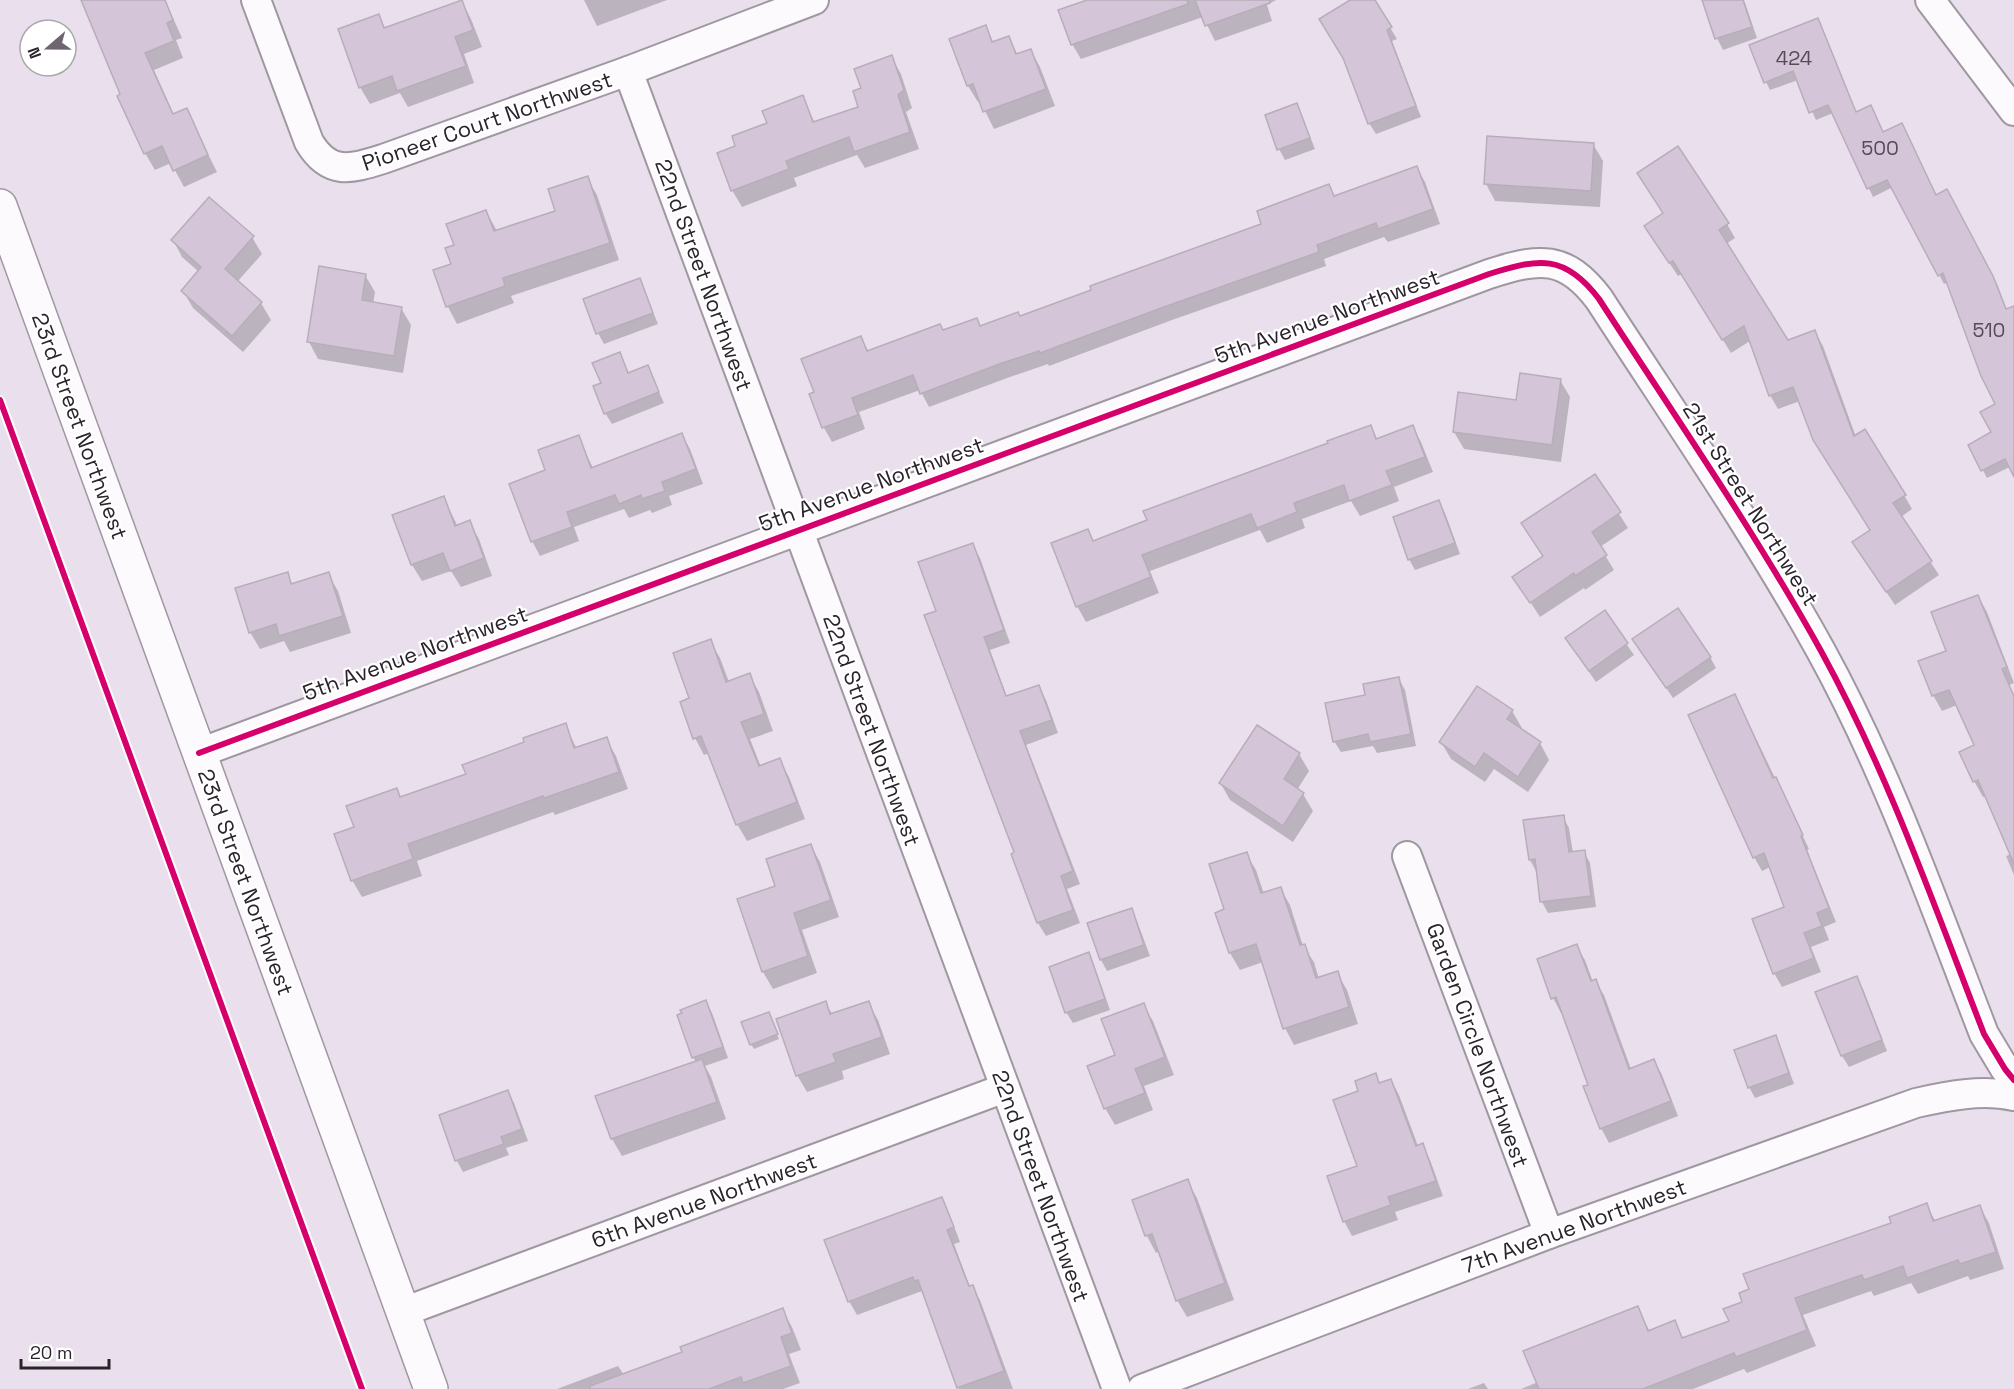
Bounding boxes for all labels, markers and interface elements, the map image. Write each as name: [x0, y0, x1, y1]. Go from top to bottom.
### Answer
north arrow: [18, 18, 78, 78]
text: N: [23, 44, 46, 62]
house number: 424: [1776, 45, 1812, 71]
street label: Pioneer Court Northwest: [358, 65, 616, 177]
house number: 500: [1861, 135, 1899, 161]
street label: 22nd Street Northwest: [649, 155, 759, 395]
street label: 5th Avenue Northwest: [1211, 262, 1443, 370]
street label: 23rd Street Northwest: [26, 309, 134, 543]
house number: 510: [1973, 317, 2005, 343]
street label: 21st Street Northwest: [1677, 397, 1825, 611]
street label: 5th Avenue Northwest: [755, 430, 987, 538]
street label: 5th Avenue Northwest: [299, 599, 531, 707]
street label: 22nd Street Northwest: [817, 610, 927, 850]
street label: 23rd Street Northwest: [192, 765, 300, 999]
street label: Garden Circle Northwest: [1421, 919, 1535, 1171]
street label: 22nd Street Northwest: [986, 1066, 1096, 1306]
street label: 6th Avenue Northwest: [588, 1146, 820, 1254]
street label: 7th Avenue Northwest: [1458, 1172, 1690, 1280]
scale bar: [21, 1332, 110, 1370]
text: 20 m: [30, 1341, 73, 1364]

